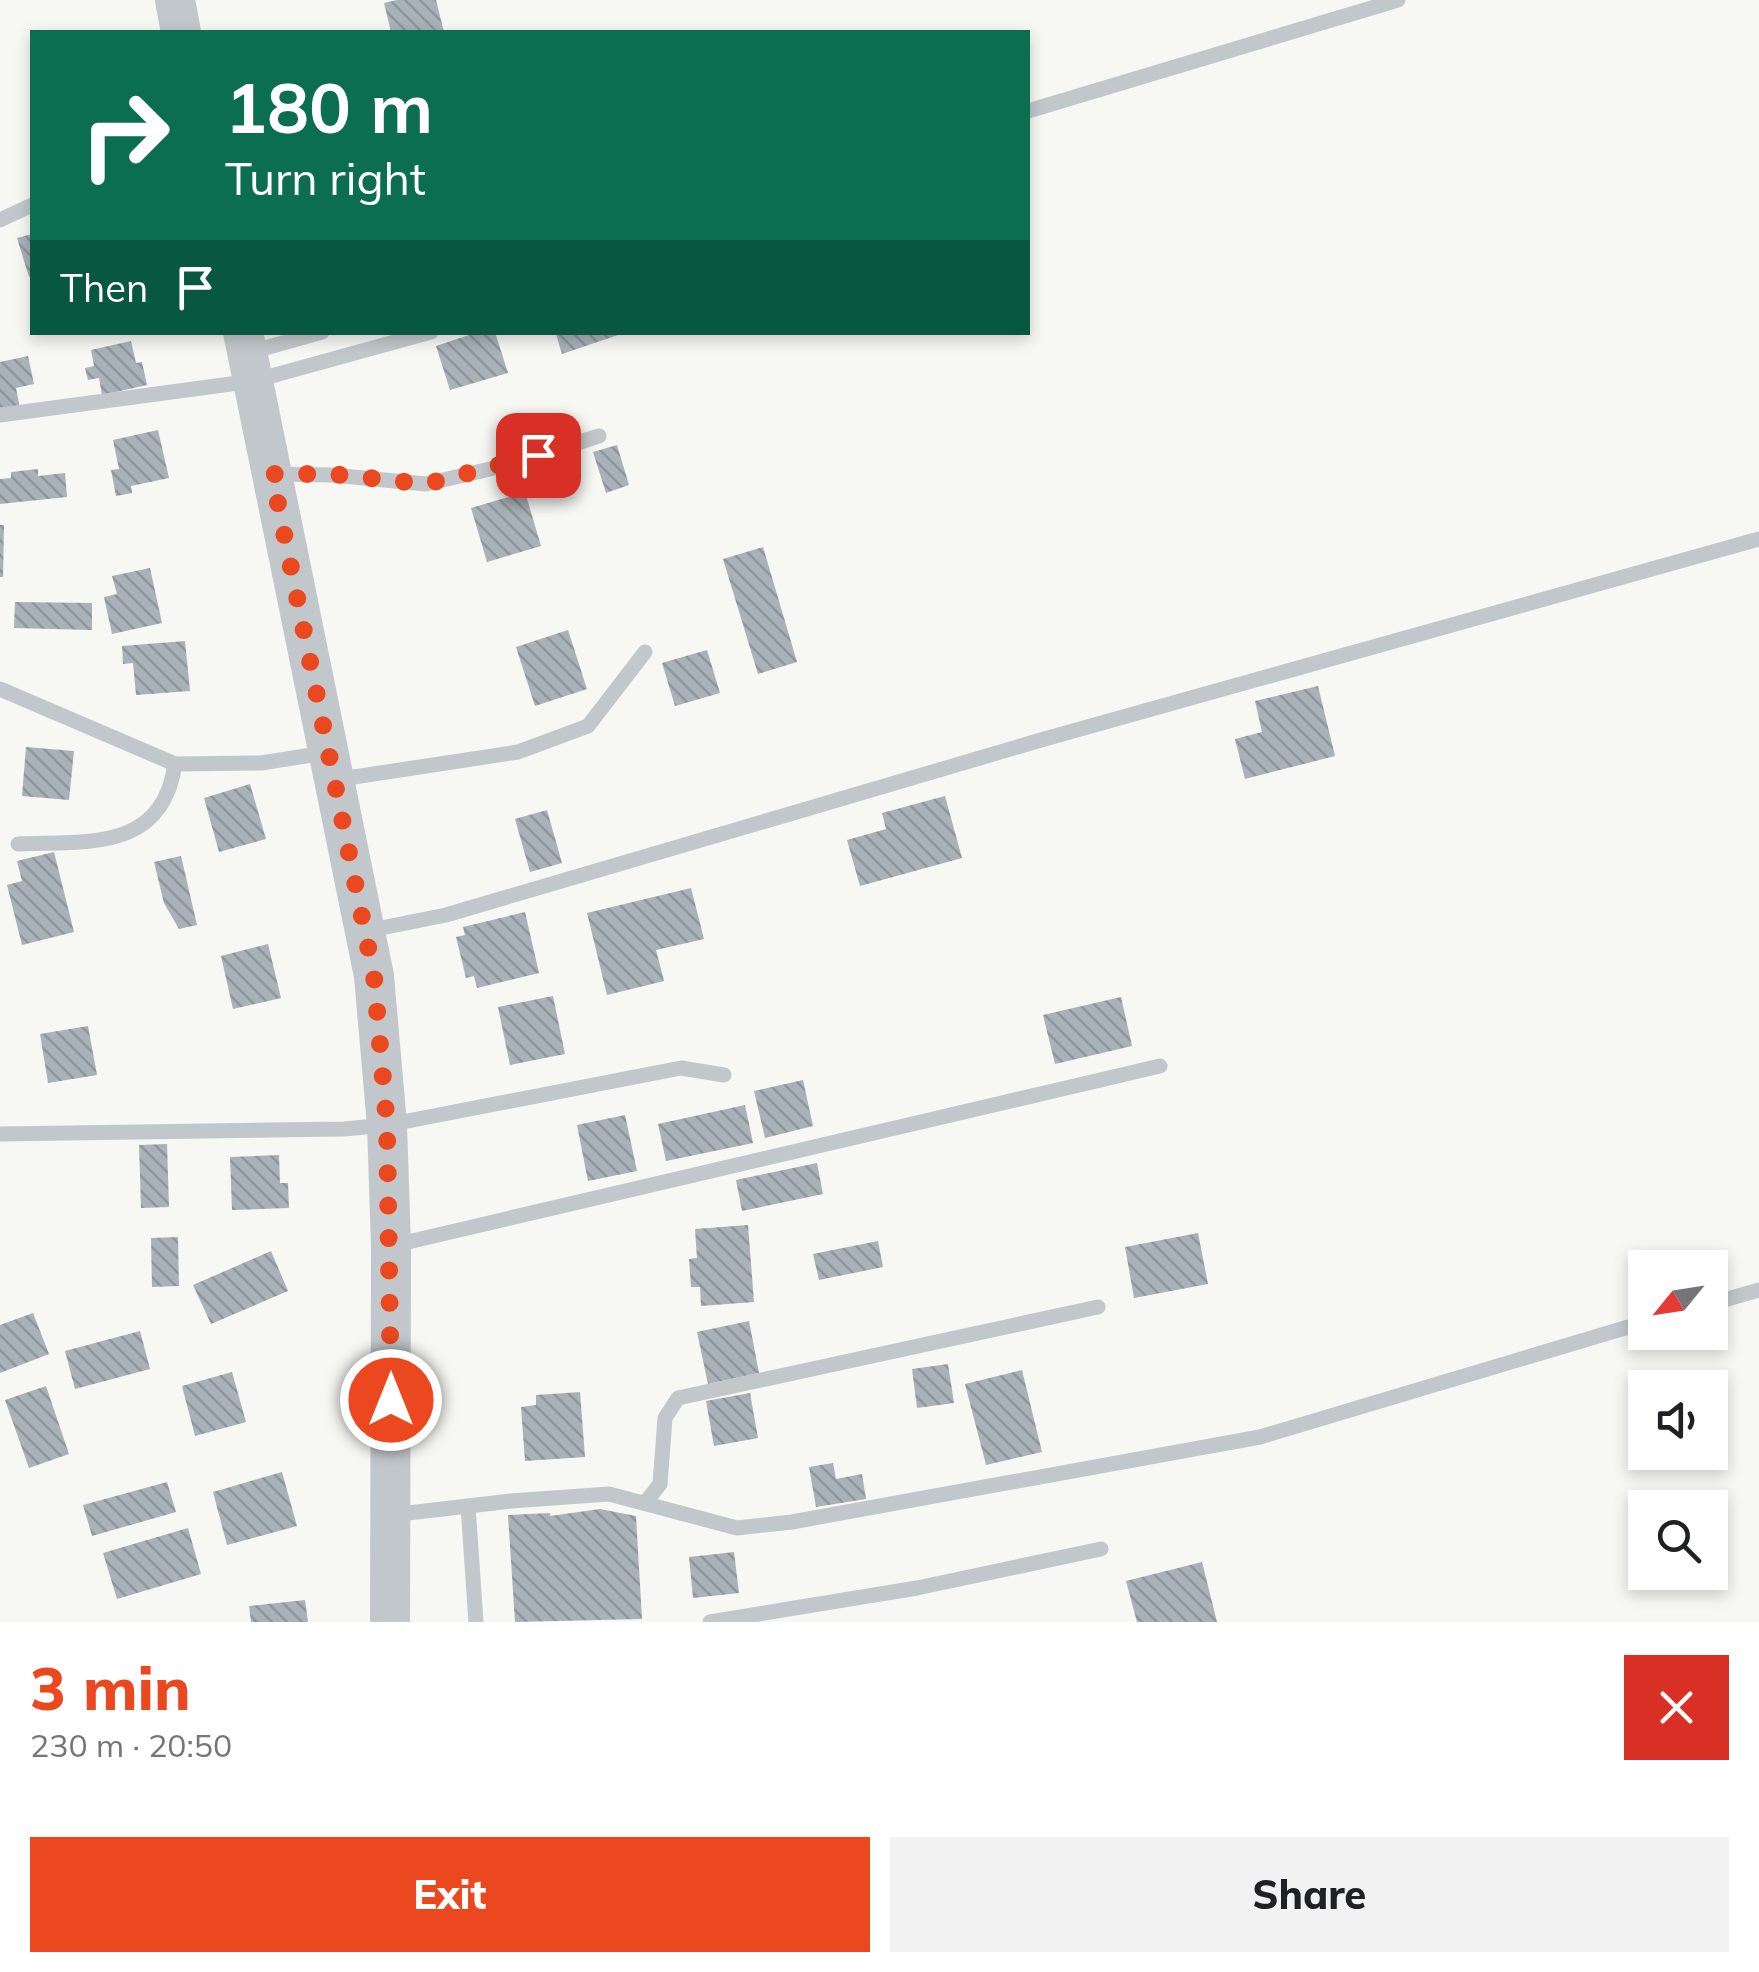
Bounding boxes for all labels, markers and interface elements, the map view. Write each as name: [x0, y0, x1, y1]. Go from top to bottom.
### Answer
text: 180 m: [225, 63, 433, 151]
icon: right: [60, 70, 190, 200]
text: Turn right: [225, 150, 426, 206]
icon: arrive: [168, 260, 223, 315]
text: Then: [60, 264, 148, 312]
pin: [496, 413, 581, 498]
icon: arrive: [511, 428, 566, 483]
north arrow: [1628, 1250, 1728, 1350]
map controls: [1628, 1250, 1728, 1590]
position arrow: [339, 1348, 443, 1452]
button: sound: [1628, 1370, 1728, 1470]
button: search: [1628, 1490, 1728, 1590]
text: 3 min: [30, 1650, 191, 1725]
button: close: [1624, 1655, 1729, 1760]
text: 230 m · 20:50: [30, 1725, 232, 1765]
button: Exit: [30, 1837, 870, 1952]
button: Share: [890, 1837, 1729, 1952]

